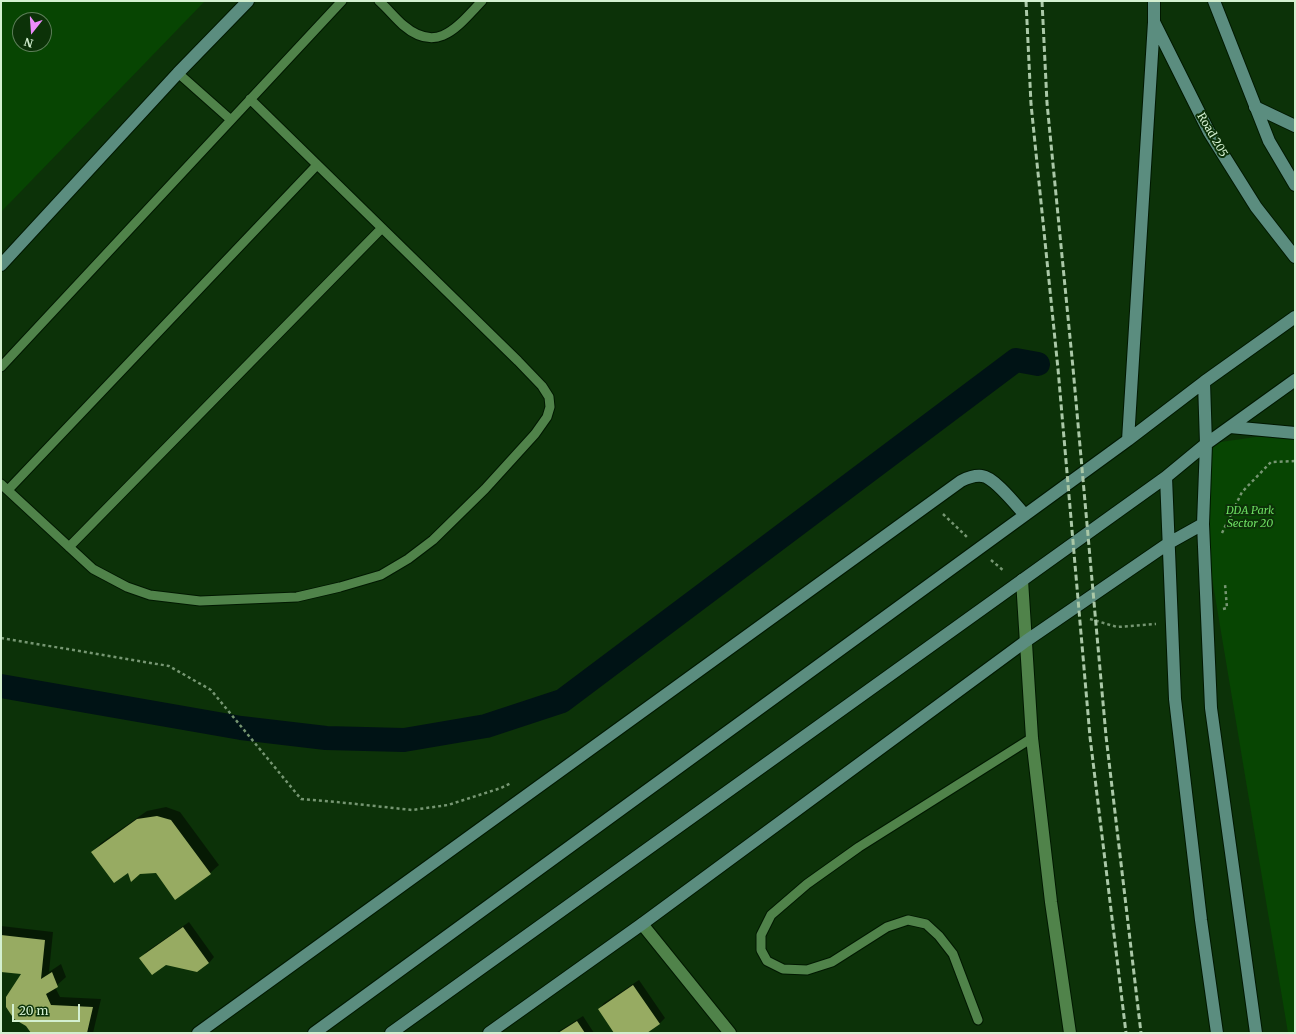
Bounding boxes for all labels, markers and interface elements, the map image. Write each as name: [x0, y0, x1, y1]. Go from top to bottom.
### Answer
north arrow: [12, 12, 52, 52]
text: N: [23, 35, 35, 50]
street label: Road 205: [1194, 111, 1230, 159]
park label: DDA Park Sector 20: [1226, 504, 1274, 530]
scale bar: [14, 996, 82, 1022]
text: 20 m: [19, 1003, 48, 1018]

